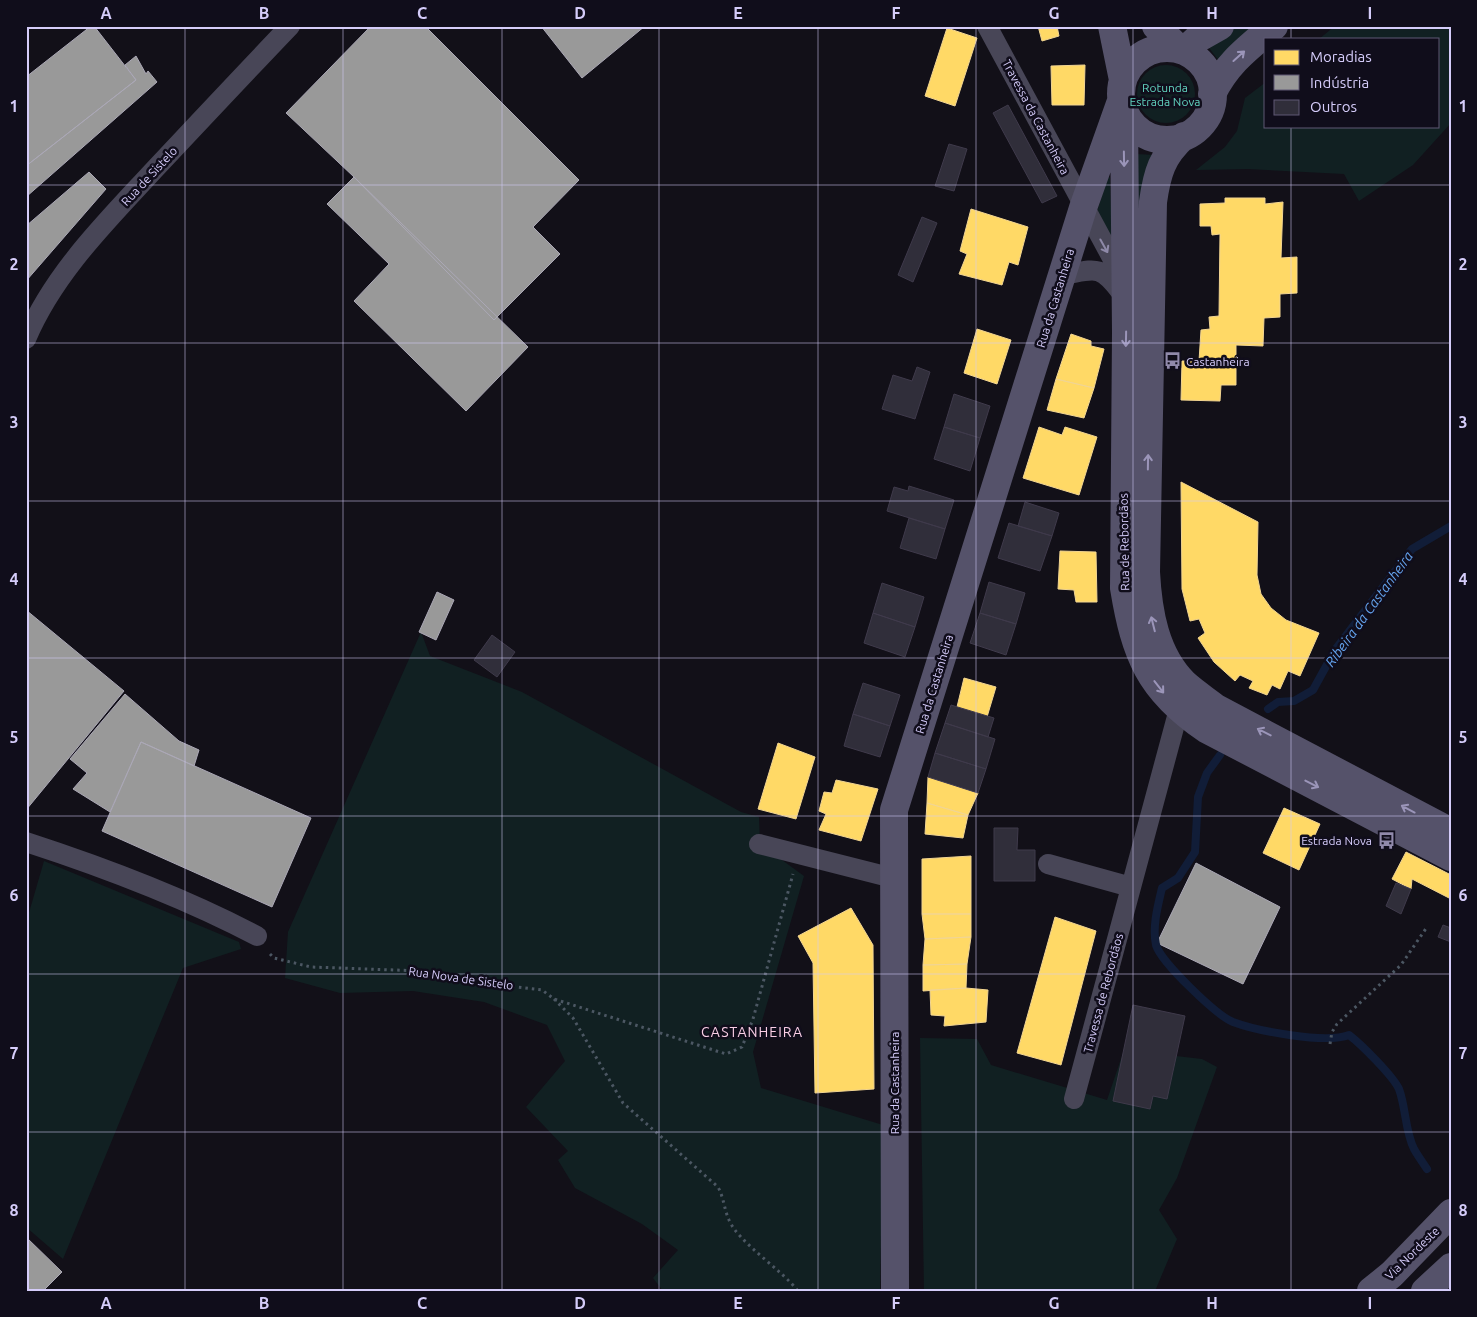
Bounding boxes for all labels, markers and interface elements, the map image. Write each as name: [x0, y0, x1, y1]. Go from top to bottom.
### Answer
text: A: [100, 4, 112, 22]
text: B: [259, 4, 269, 22]
text: C: [417, 4, 427, 22]
text: D: [574, 4, 586, 22]
text: E: [733, 4, 743, 22]
text: F: [892, 4, 901, 22]
text: G: [1048, 4, 1060, 22]
text: H: [1206, 4, 1218, 22]
text: I: [1368, 4, 1372, 22]
legend: [1264, 38, 1440, 128]
text: Moradias: [1310, 48, 1372, 65]
one-way arrow: [1232, 50, 1245, 62]
street label: Travessa da Castanheira: [1000, 57, 1072, 177]
text: Indústria: [1310, 74, 1369, 91]
park label: Rotunda Estrada Nova: [1130, 81, 1200, 108]
text: 1: [9, 97, 19, 115]
text: 1: [1458, 97, 1468, 115]
text: Outros: [1310, 98, 1357, 115]
street label: Rua de Sistelo: [118, 144, 180, 208]
one-way arrow: [1119, 151, 1129, 167]
one-way arrow: [1099, 239, 1109, 254]
street label: Rua da Castanheira: [1034, 247, 1076, 349]
text: 2: [9, 255, 19, 273]
text: 2: [1458, 255, 1468, 273]
one-way arrow: [1121, 331, 1131, 347]
bus stop icon: Castanheira: [1162, 351, 1182, 371]
place label: Castanheira: [1186, 355, 1250, 368]
text: 3: [9, 413, 19, 431]
text: 3: [1458, 413, 1468, 431]
one-way arrow: [1143, 454, 1153, 470]
street label: Rua de Rebordãos: [1117, 493, 1131, 591]
water label: Ribeira da Castanheira: [1322, 548, 1416, 670]
text: 4: [9, 570, 19, 588]
text: 4: [1458, 570, 1468, 588]
one-way arrow: [1148, 616, 1157, 632]
street label: Rua da Castanheira: [913, 633, 955, 735]
one-way arrow: [1153, 680, 1164, 693]
one-way arrow: [1257, 727, 1272, 736]
text: 5: [9, 728, 19, 746]
text: 5: [1458, 728, 1468, 746]
one-way arrow: [1305, 779, 1320, 789]
one-way arrow: [1401, 803, 1415, 813]
bus stop icon: Estrada Nova: [1376, 830, 1396, 850]
place label: Estrada Nova: [1301, 834, 1372, 847]
text: 6: [9, 886, 19, 904]
text: 6: [1458, 886, 1468, 904]
street label: Travessa de Rebordãos: [1081, 932, 1125, 1054]
street label: Rua Nova de Sistelo: [408, 964, 514, 992]
district label: CASTANHEIRA: [701, 1024, 803, 1040]
street label: Rua da Castanheira: [888, 1032, 901, 1134]
text: 7: [9, 1044, 19, 1062]
text: 7: [1458, 1044, 1468, 1062]
text: 8: [9, 1201, 19, 1219]
text: 8: [1458, 1201, 1468, 1219]
street label: Via Nordeste: [1382, 1224, 1442, 1282]
text: A: [100, 1294, 112, 1312]
text: B: [259, 1294, 269, 1312]
text: C: [417, 1294, 427, 1312]
text: D: [574, 1294, 586, 1312]
text: E: [733, 1294, 743, 1312]
text: F: [892, 1294, 901, 1312]
text: G: [1048, 1294, 1060, 1312]
text: H: [1206, 1294, 1218, 1312]
text: I: [1368, 1294, 1372, 1312]

